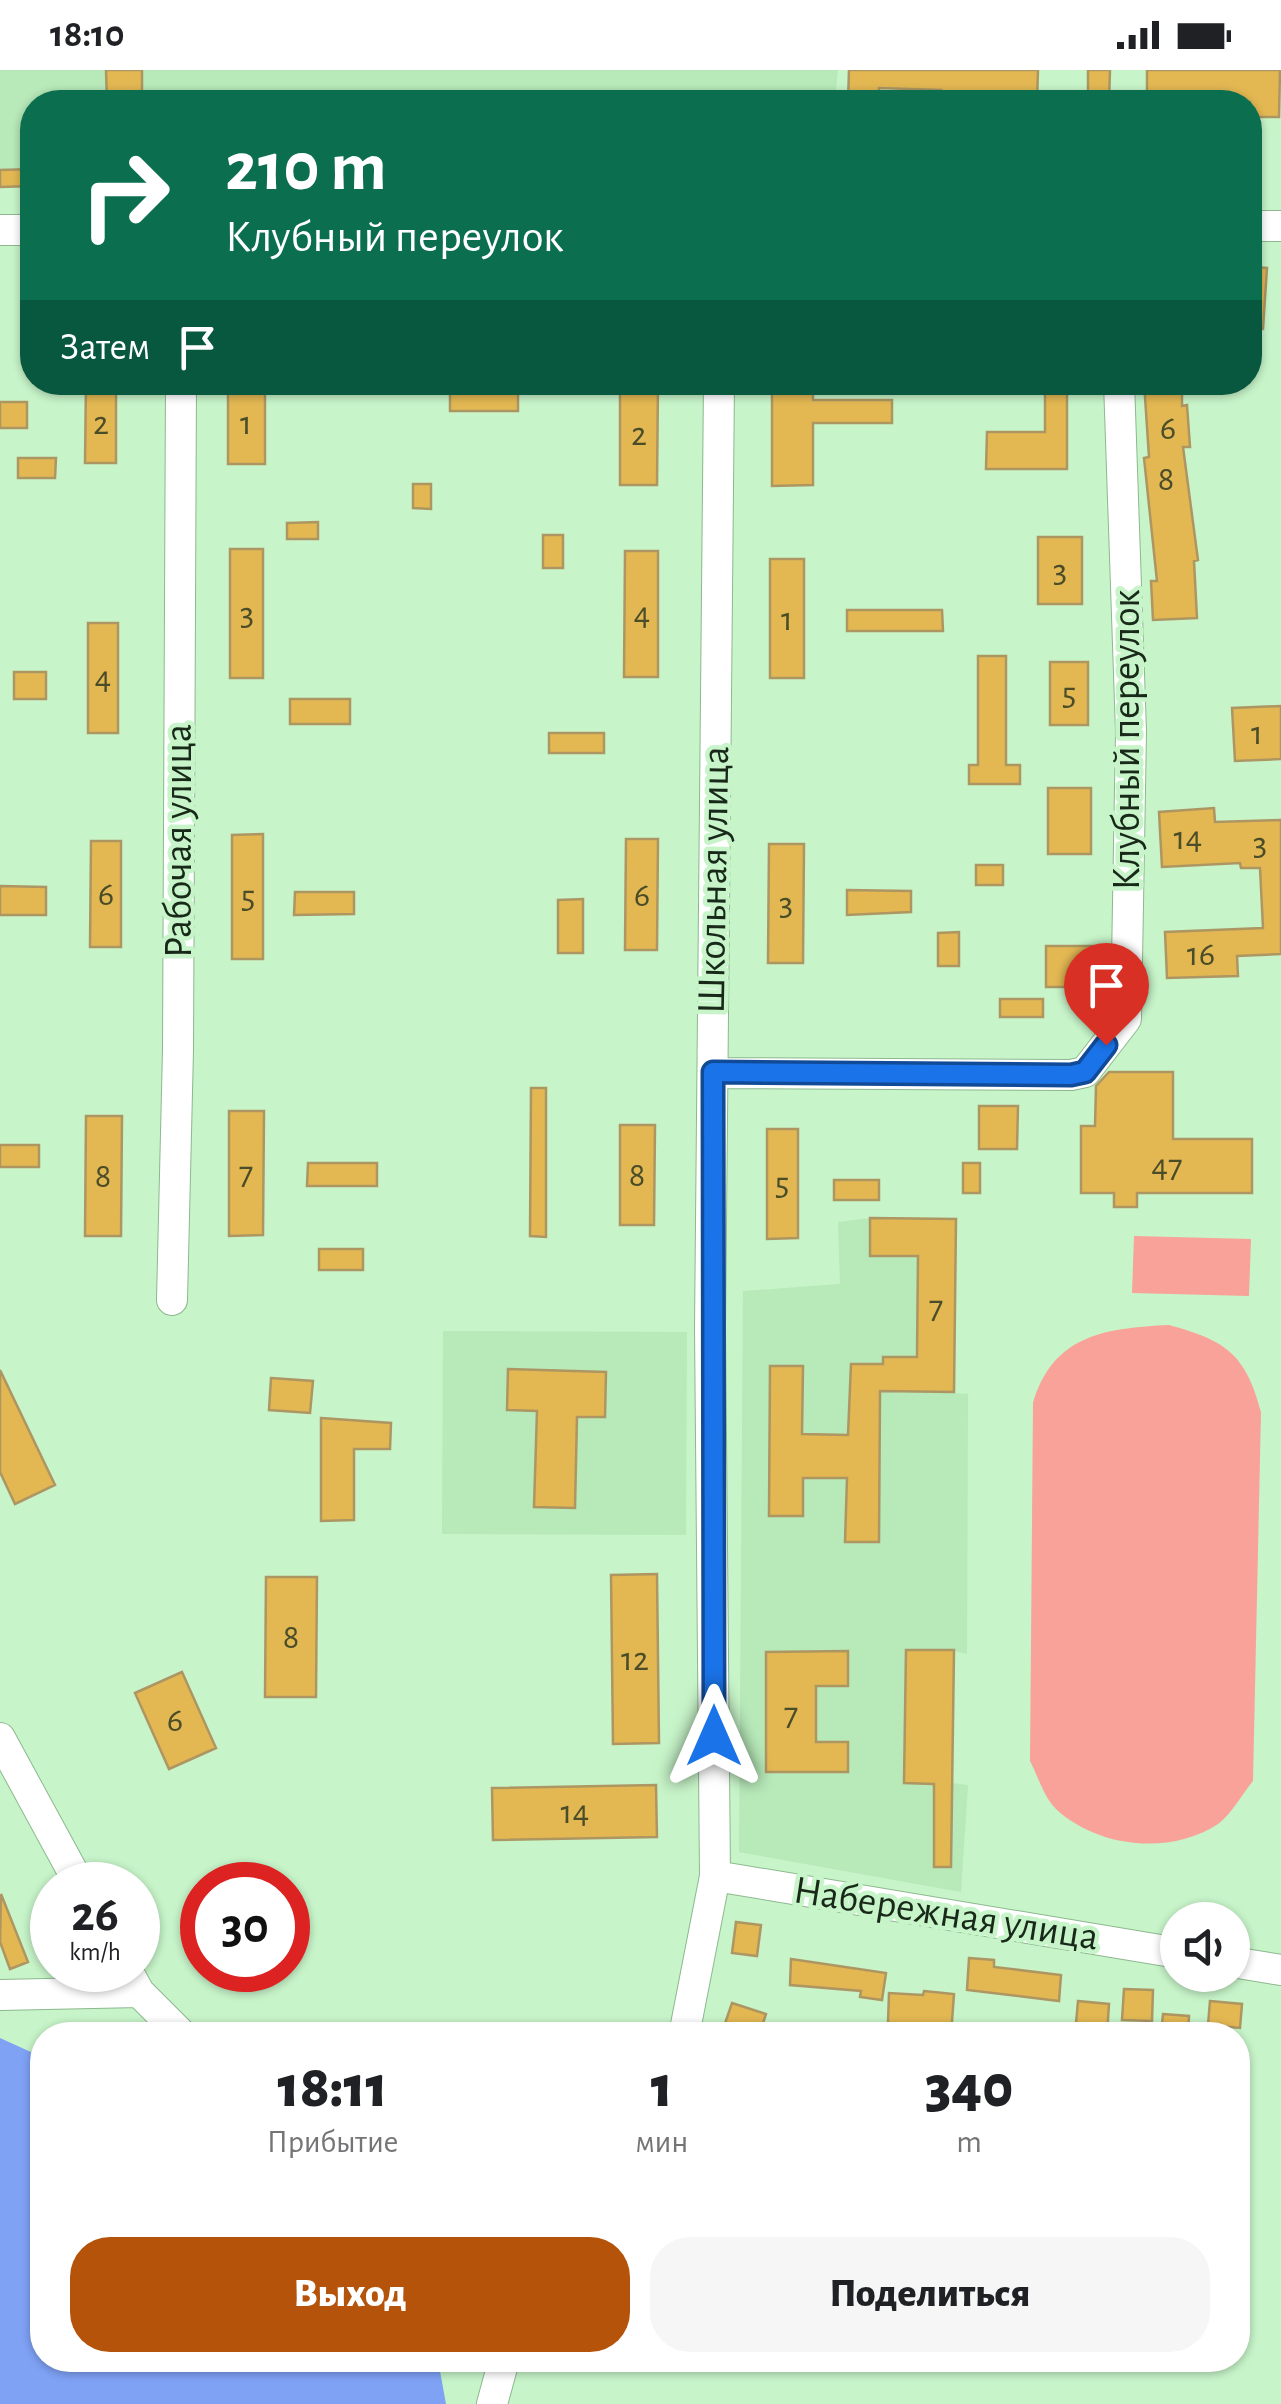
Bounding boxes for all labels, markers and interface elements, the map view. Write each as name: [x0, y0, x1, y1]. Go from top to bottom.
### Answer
text: 18:10: [50, 16, 125, 54]
icon: right: [60, 130, 190, 260]
text: 210 m: [225, 133, 387, 203]
text: Клубный переулок: [225, 215, 564, 260]
icon: arrive: [170, 320, 225, 375]
text: Затем: [60, 329, 150, 367]
house number: 2: [93, 406, 109, 441]
house number: 1: [240, 406, 252, 441]
house number: 6: [1160, 411, 1176, 446]
house number: 2: [631, 417, 647, 452]
house number: 8: [1158, 462, 1174, 497]
house number: 3: [1053, 554, 1067, 589]
street label: Клубный переулок: [1107, 589, 1147, 891]
house number: 3: [240, 597, 254, 632]
house number: 4: [634, 597, 650, 632]
house number: 1: [781, 602, 793, 637]
house number: 4: [95, 661, 111, 696]
house number: 5: [1062, 677, 1076, 712]
house number: 1: [1251, 716, 1263, 751]
street label: Рабочая улица: [159, 724, 199, 958]
street label: Школьная улица: [692, 746, 736, 1014]
house number: 14: [1174, 821, 1202, 856]
house number: 3: [1253, 827, 1267, 862]
house number: 6: [98, 877, 114, 912]
house number: 6: [634, 878, 650, 913]
house number: 5: [241, 880, 255, 915]
house number: 3: [779, 887, 793, 922]
house number: 16: [1187, 937, 1215, 972]
pin: [1064, 943, 1149, 1046]
icon: arrive: [1079, 958, 1134, 1013]
house number: 47: [1151, 1149, 1183, 1184]
house number: 7: [239, 1156, 253, 1191]
house number: 8: [629, 1158, 645, 1193]
house number: 8: [95, 1159, 111, 1194]
house number: 5: [775, 1167, 789, 1202]
house number: 7: [929, 1290, 943, 1325]
house number: 8: [283, 1620, 299, 1655]
house number: 12: [621, 1642, 649, 1677]
position arrow: [662, 1684, 766, 1788]
house number: 7: [784, 1697, 798, 1732]
house number: 6: [167, 1703, 183, 1738]
house number: 14: [561, 1795, 589, 1830]
speed limit sign: 30: [180, 1862, 310, 1992]
street label: Набережная улица: [791, 1870, 1101, 1958]
text: 26: [71, 1890, 119, 1940]
map controls: [1160, 1902, 1250, 1992]
button: sound: [1160, 1902, 1250, 1992]
text: km/h: [69, 1940, 121, 1965]
text: 18:11: [278, 2058, 388, 2118]
text: 1: [651, 2058, 673, 2118]
text: 340: [925, 2058, 1013, 2118]
text: Прибытие: [267, 2126, 399, 2158]
text: мин: [635, 2126, 688, 2158]
text: m: [956, 2126, 982, 2158]
button: Выход: [70, 2237, 630, 2352]
button: Поделиться: [650, 2237, 1210, 2352]

